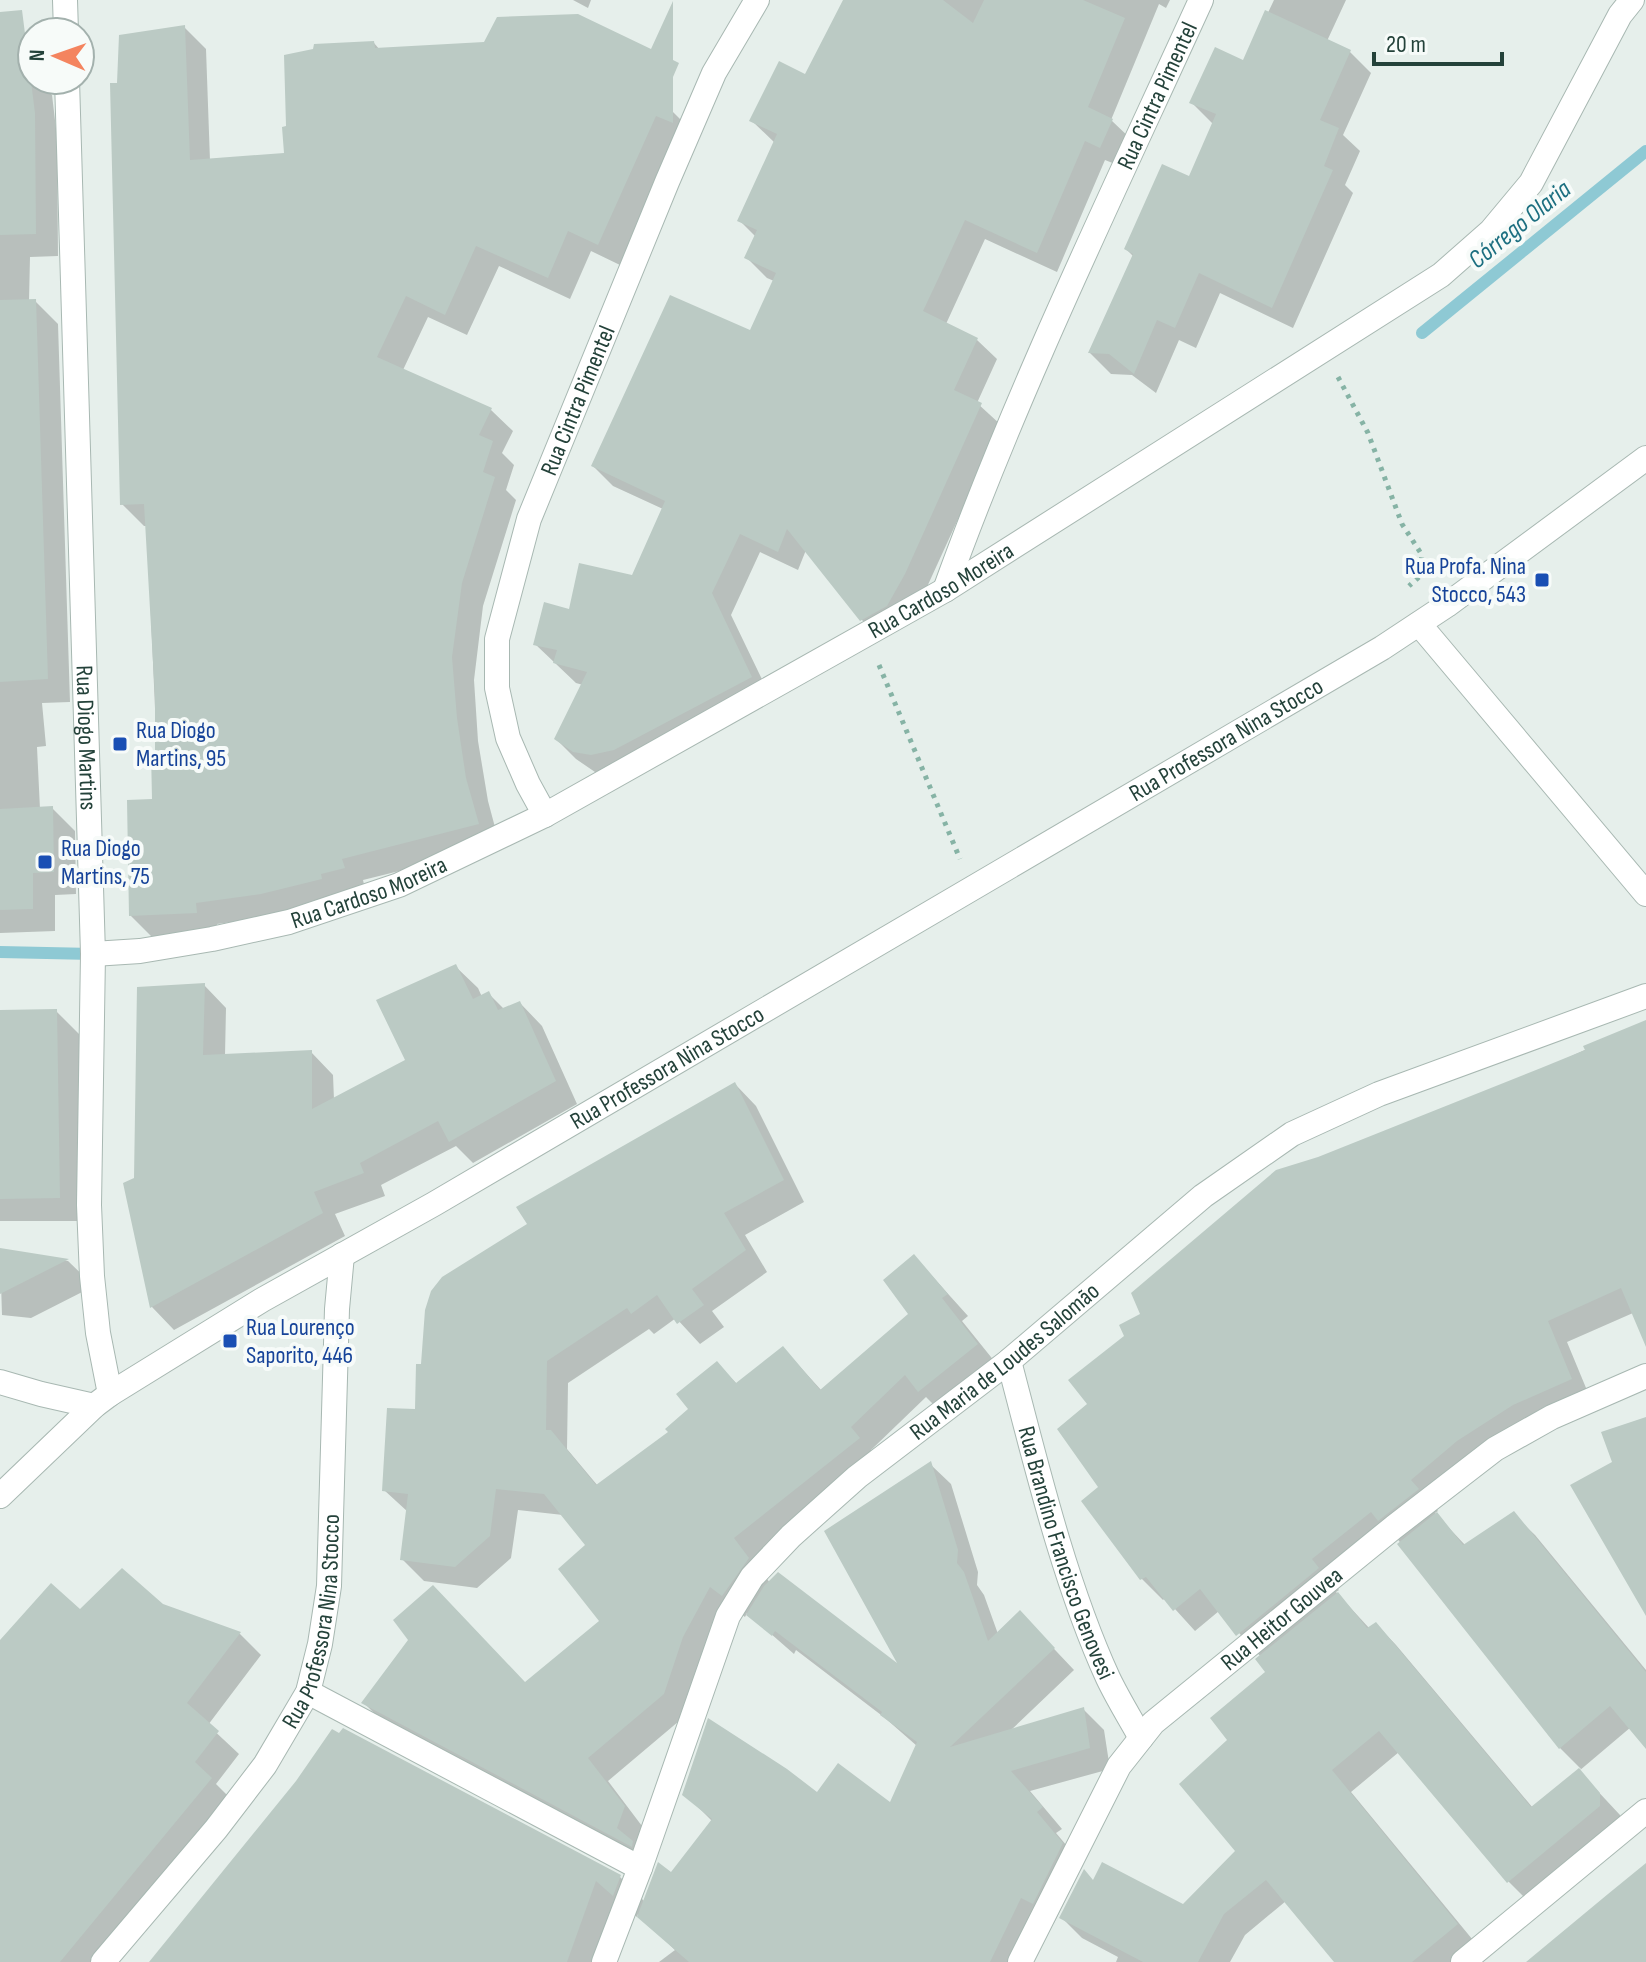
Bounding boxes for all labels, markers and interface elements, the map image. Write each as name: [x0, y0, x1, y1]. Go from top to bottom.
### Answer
north arrow: [16, 16, 96, 96]
scale bar: [1374, 16, 1502, 66]
street label: Rua Cintra Pimentel: [1110, 17, 1203, 174]
text: 20 m: [1386, 30, 1426, 59]
text: N: [24, 49, 51, 62]
water label: Córrego Olaria: [1463, 174, 1578, 276]
street label: Rua Cintra Pimentel: [534, 321, 621, 480]
street label: Rua Cardoso Moreira: [863, 536, 1019, 645]
place label: Rua Profa. Nina Stocco, 543: [1405, 552, 1526, 609]
marker: Rua Profa. Nina Stocco, 543: [1533, 571, 1551, 589]
street label: Rua Diogo Martins: [70, 665, 103, 811]
street label: Rua Professora Nina Stocco: [1124, 671, 1328, 808]
place label: Rua Diogo Martins, 95: [136, 716, 226, 773]
marker: Rua Diogo Martins, 95: [111, 735, 129, 753]
place label: Rua Diogo Martins, 75: [61, 834, 150, 891]
street label: Rua Cardoso Moreira: [287, 850, 451, 935]
marker: Rua Diogo Martins, 75: [36, 853, 54, 871]
street label: Rua Professora Nina Stocco: [565, 999, 769, 1135]
street label: Rua Maria de Loudes Salomão: [904, 1276, 1105, 1446]
place label: Rua Lourenço Saporito, 446: [246, 1313, 355, 1370]
marker: Rua Lourenço Saporito, 446: [221, 1332, 239, 1350]
street label: Rua Brandino Francisco Genovesi: [1012, 1423, 1121, 1684]
street label: Rua Professora Nina Stocco: [275, 1514, 346, 1734]
street label: Rua Heitor Gouvea: [1215, 1560, 1348, 1677]

